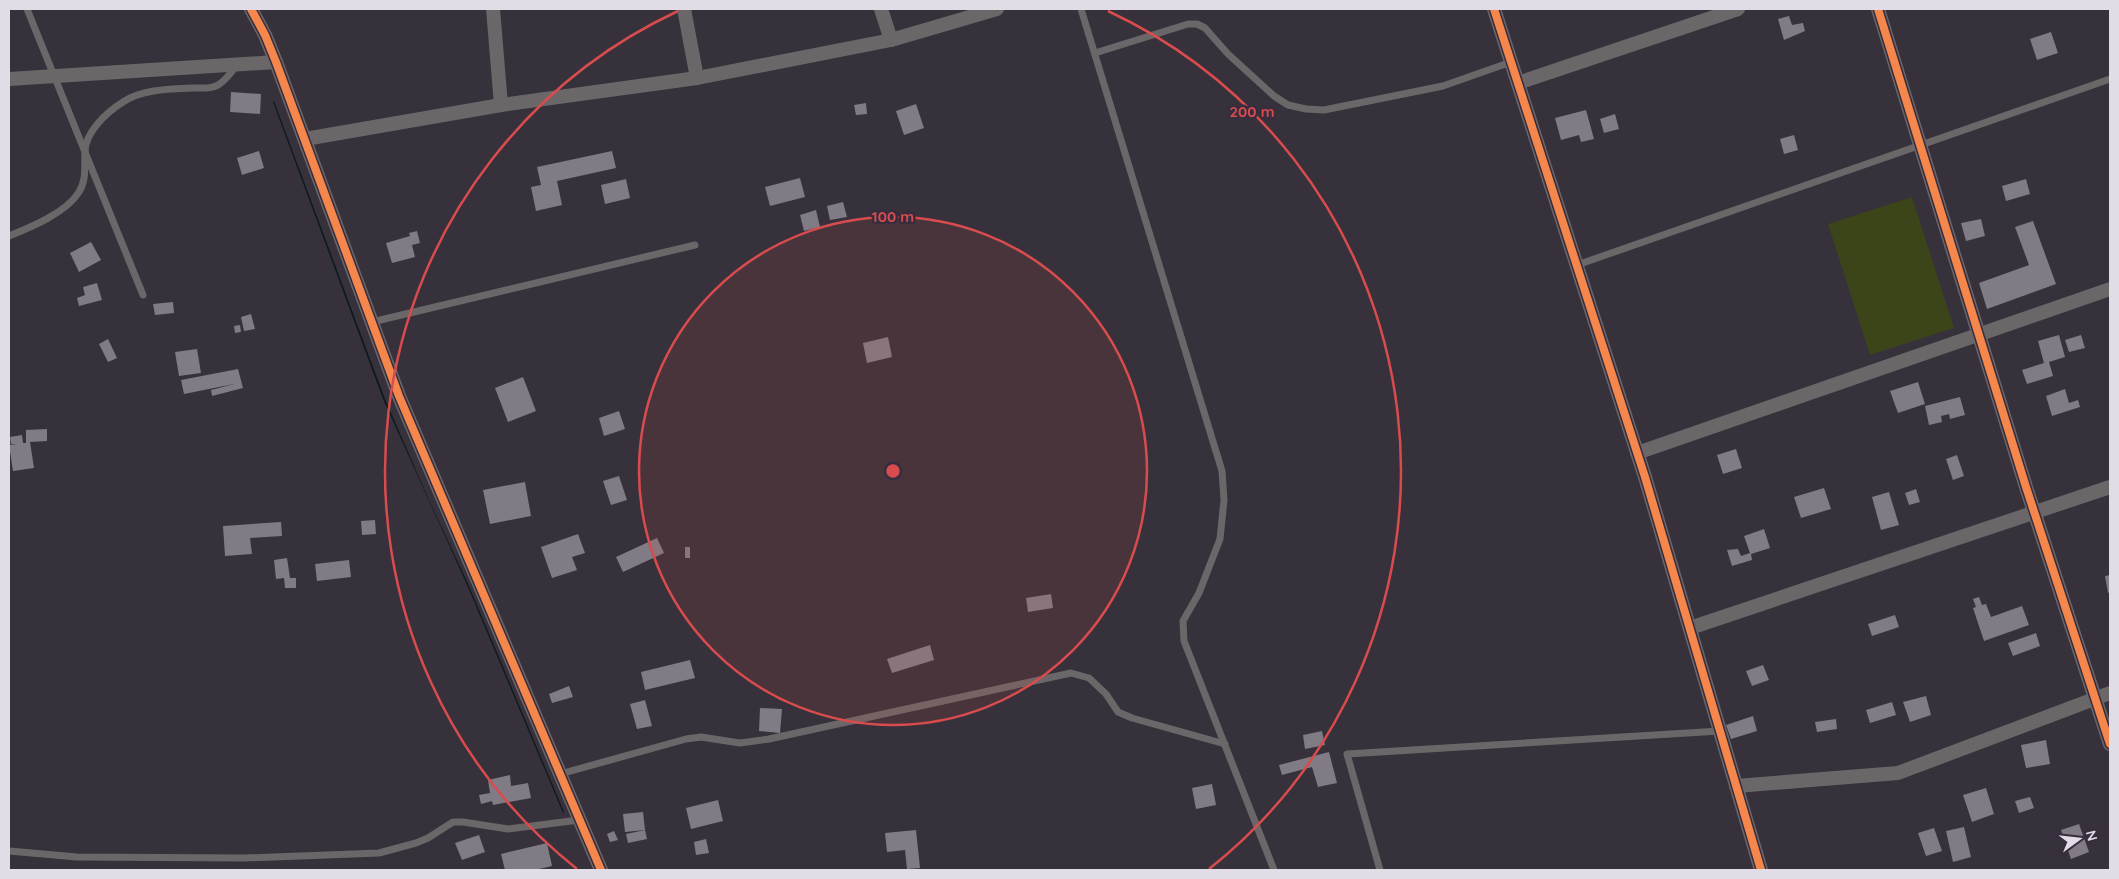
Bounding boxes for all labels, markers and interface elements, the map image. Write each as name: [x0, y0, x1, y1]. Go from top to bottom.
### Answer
text: 200 m: [1230, 102, 1275, 121]
text: 100 m: [872, 207, 914, 226]
centre of rings: [884, 462, 902, 480]
north arrow: [2054, 814, 2104, 864]
text: N: [2082, 828, 2102, 843]

